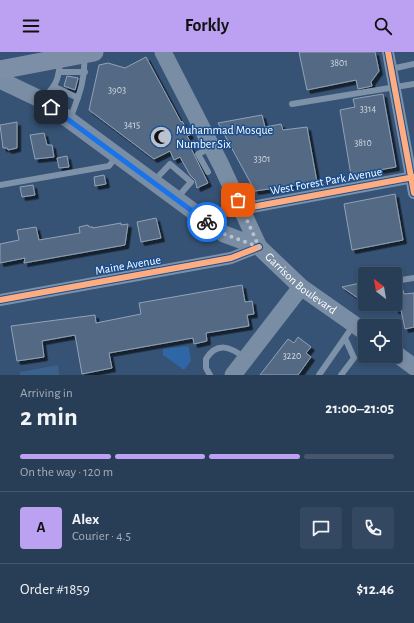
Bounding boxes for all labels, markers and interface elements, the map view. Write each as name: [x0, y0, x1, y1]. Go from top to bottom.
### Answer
icon: menu: [20, 15, 42, 37]
icon: search: [372, 15, 394, 37]
text: Forkly: [185, 17, 229, 35]
house number: 3801: [330, 58, 348, 68]
house number: 3903: [108, 85, 126, 95]
pin: [34, 90, 68, 124]
icon: home: [40, 96, 62, 118]
house number: 3314: [360, 104, 376, 114]
house number: 3415: [124, 120, 140, 130]
mosque icon: Muhammad Mosque Number Six: [148, 124, 174, 150]
place label: Muhammad Mosque Number Six: [176, 124, 273, 150]
house number: 3810: [354, 138, 372, 148]
house number: 3301: [254, 154, 270, 164]
street label: West Forest Park Avenue: [269, 165, 383, 197]
pin: [221, 183, 255, 217]
icon: bag: [227, 189, 249, 211]
courier: [187, 202, 227, 242]
icon: bike: [196, 211, 218, 233]
street label: Garrison Boulevard: [263, 250, 339, 316]
street label: Maine Avenue: [94, 253, 162, 277]
north arrow: [358, 267, 402, 311]
map controls: [358, 267, 402, 363]
button: locate: [358, 319, 402, 363]
house number: 3220: [283, 351, 301, 361]
text: Arriving in: [20, 387, 73, 400]
text: 21:00–21:05: [325, 401, 394, 416]
text: 2 min: [20, 404, 78, 430]
text: On the way · 120 m: [20, 466, 113, 479]
button: chat: [300, 507, 342, 549]
button: phone: [352, 507, 394, 549]
text: Alex: [72, 512, 99, 527]
text: A: [36, 520, 46, 535]
text: Courier · 4.5: [72, 530, 131, 543]
text: Order #1859: [20, 582, 90, 597]
text: $12.46: [357, 582, 394, 597]

